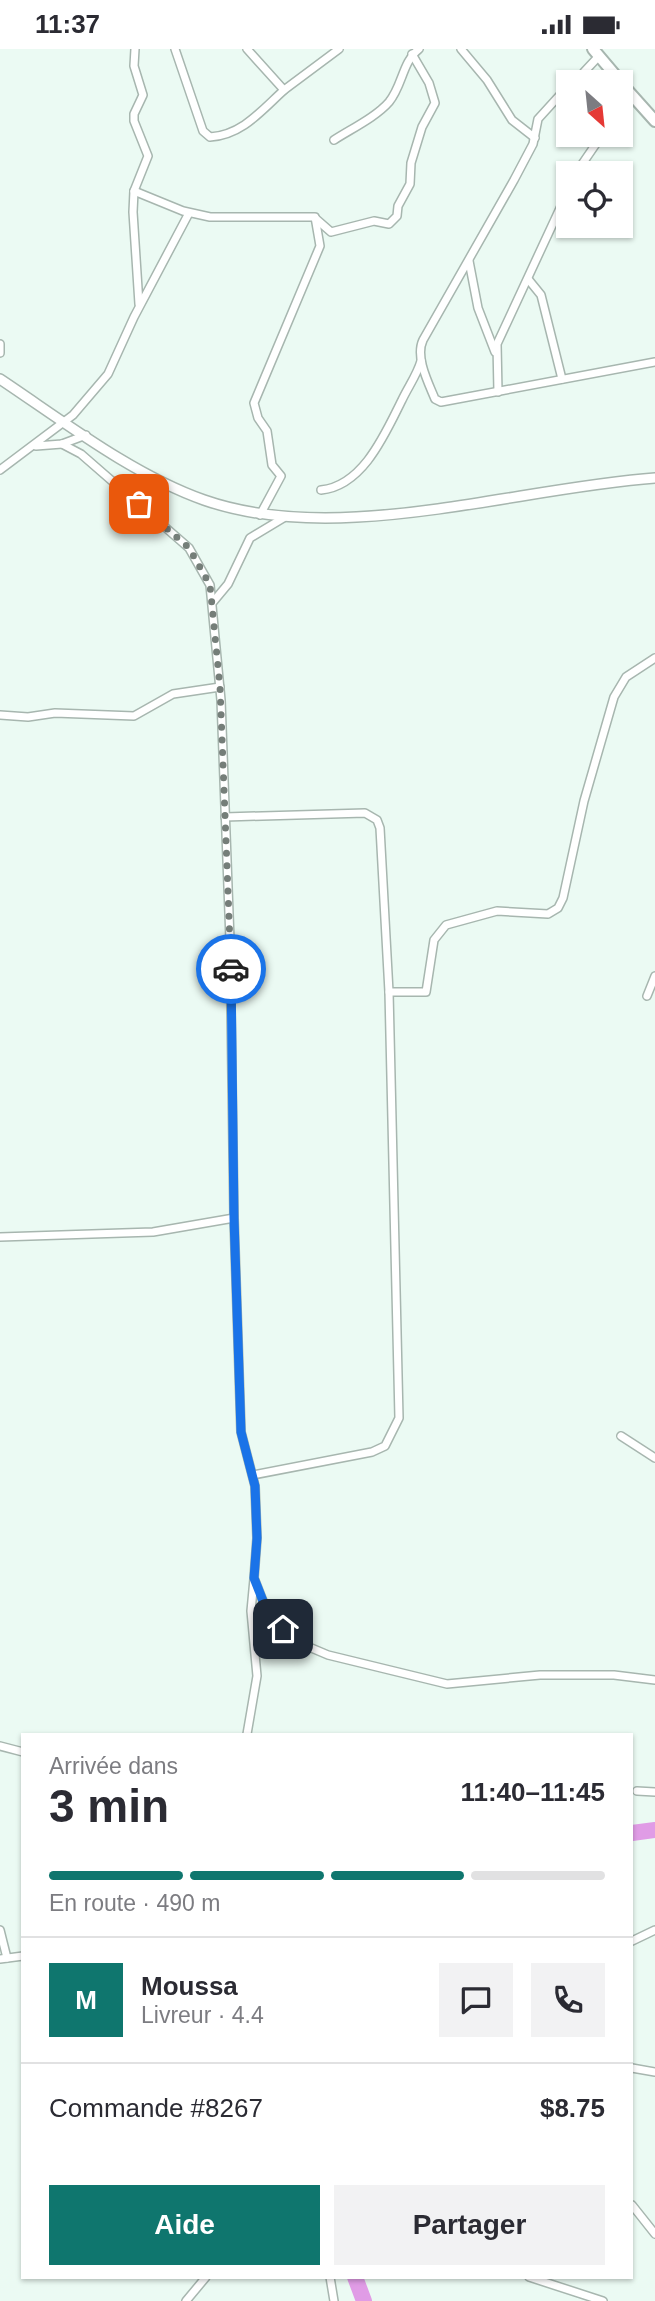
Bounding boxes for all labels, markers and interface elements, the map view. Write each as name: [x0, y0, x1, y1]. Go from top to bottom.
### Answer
text: 11:37: [35, 9, 100, 39]
north arrow: [556, 70, 634, 147]
map controls: [556, 70, 633, 238]
button: locate: [556, 161, 633, 238]
pin: [109, 474, 169, 534]
icon: bag: [120, 485, 158, 523]
courier: [196, 934, 266, 1004]
icon: car: [212, 950, 250, 988]
pin: [253, 1599, 313, 1659]
icon: home: [264, 1610, 302, 1648]
text: Arrivée dans: [49, 1753, 178, 1779]
text: 11:40–11:45: [460, 1777, 605, 1807]
text: 3 min: [49, 1780, 169, 1832]
text: En route · 490 m: [49, 1890, 220, 1916]
button: chat: [439, 1963, 513, 2037]
button: phone: [531, 1963, 605, 2037]
text: Moussa: [141, 1971, 238, 2001]
text: M: [75, 1985, 97, 2015]
text: Livreur · 4.4: [141, 2002, 264, 2028]
text: Commande #8267: [49, 2093, 263, 2123]
text: $8.75: [540, 2093, 605, 2123]
button: Aide: [49, 2185, 320, 2265]
button: Partager: [334, 2185, 605, 2265]

